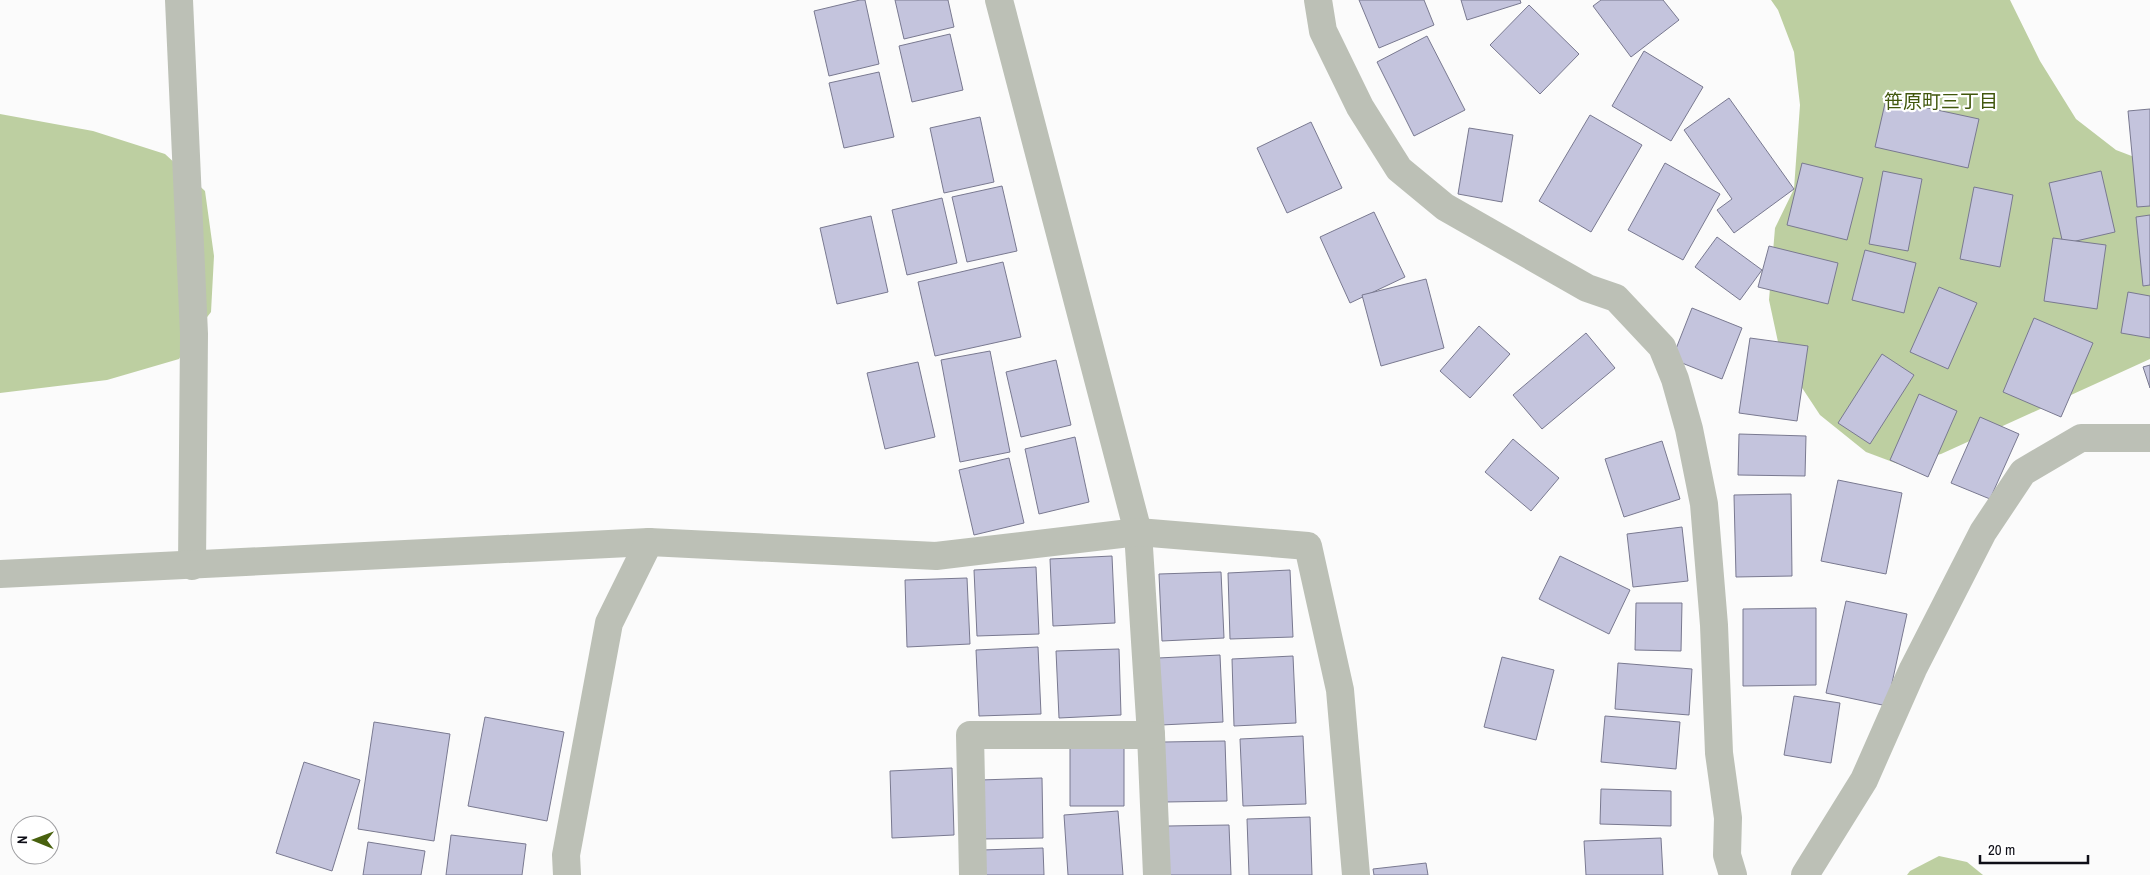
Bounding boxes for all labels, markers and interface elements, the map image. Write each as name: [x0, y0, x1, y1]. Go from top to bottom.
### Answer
district label: 笹原町三丁目: [1884, 88, 1998, 114]
north arrow: [10, 815, 60, 865]
scale bar: [1980, 832, 2088, 864]
text: N: [13, 835, 31, 844]
text: 20 m: [1988, 839, 2015, 860]

